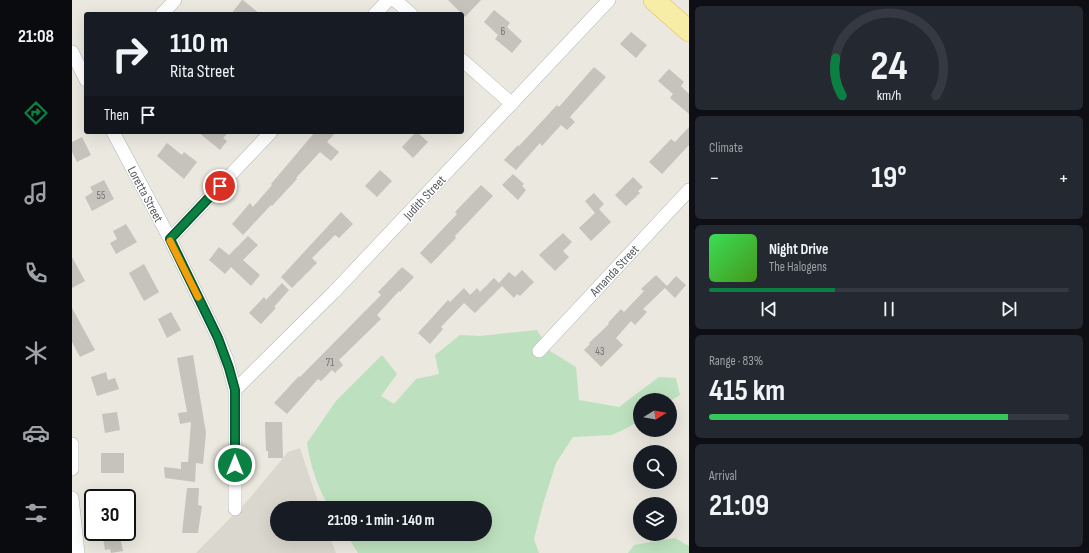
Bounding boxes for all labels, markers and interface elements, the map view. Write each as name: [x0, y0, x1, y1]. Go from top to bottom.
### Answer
house number: 6: [501, 25, 506, 38]
text: 21:08: [18, 26, 54, 47]
text: 110 m: [170, 27, 228, 60]
icon: right: [104, 28, 156, 80]
text: 24: [870, 42, 908, 91]
text: Rita Street: [170, 61, 235, 82]
text: km/h: [877, 87, 901, 104]
icon: directions: [22, 99, 50, 127]
icon: arrive: [137, 104, 159, 126]
text: Then: [104, 106, 129, 125]
text: Climate: [709, 140, 743, 156]
text: 19°: [871, 160, 907, 196]
street label: Loretta Street: [124, 164, 167, 225]
text: −: [709, 165, 720, 192]
text: +: [1058, 165, 1069, 192]
pin: [203, 169, 237, 203]
street label: Judith Street: [399, 172, 449, 224]
icon: arrive: [209, 175, 231, 197]
icon: music: [22, 179, 50, 207]
house number: 55: [97, 189, 105, 202]
text: Night Drive: [769, 240, 828, 259]
street label: Amanda Street: [586, 242, 643, 301]
icon: phone: [22, 259, 50, 287]
text: The Halogens: [769, 259, 827, 275]
icon: previous: [758, 298, 780, 320]
icon: pause: [878, 298, 900, 320]
icon: next: [998, 298, 1020, 320]
icon: climate: [22, 339, 50, 367]
house number: 43: [595, 345, 605, 358]
text: Range · 83%: [709, 353, 763, 369]
house number: 71: [326, 356, 334, 369]
text: 415 km: [709, 373, 785, 409]
north arrow: [633, 393, 677, 437]
map controls: [633, 393, 677, 541]
icon: car: [22, 419, 50, 447]
position arrow: [214, 444, 256, 486]
button: search: [633, 445, 677, 489]
text: Arrival: [709, 468, 737, 484]
text: 21:09: [709, 488, 769, 524]
speed limit sign: 30: [84, 489, 136, 541]
button: layers: [633, 497, 677, 541]
icon: filters: [22, 499, 50, 527]
text: 21:09 · 1 min · 140 m: [328, 511, 434, 530]

